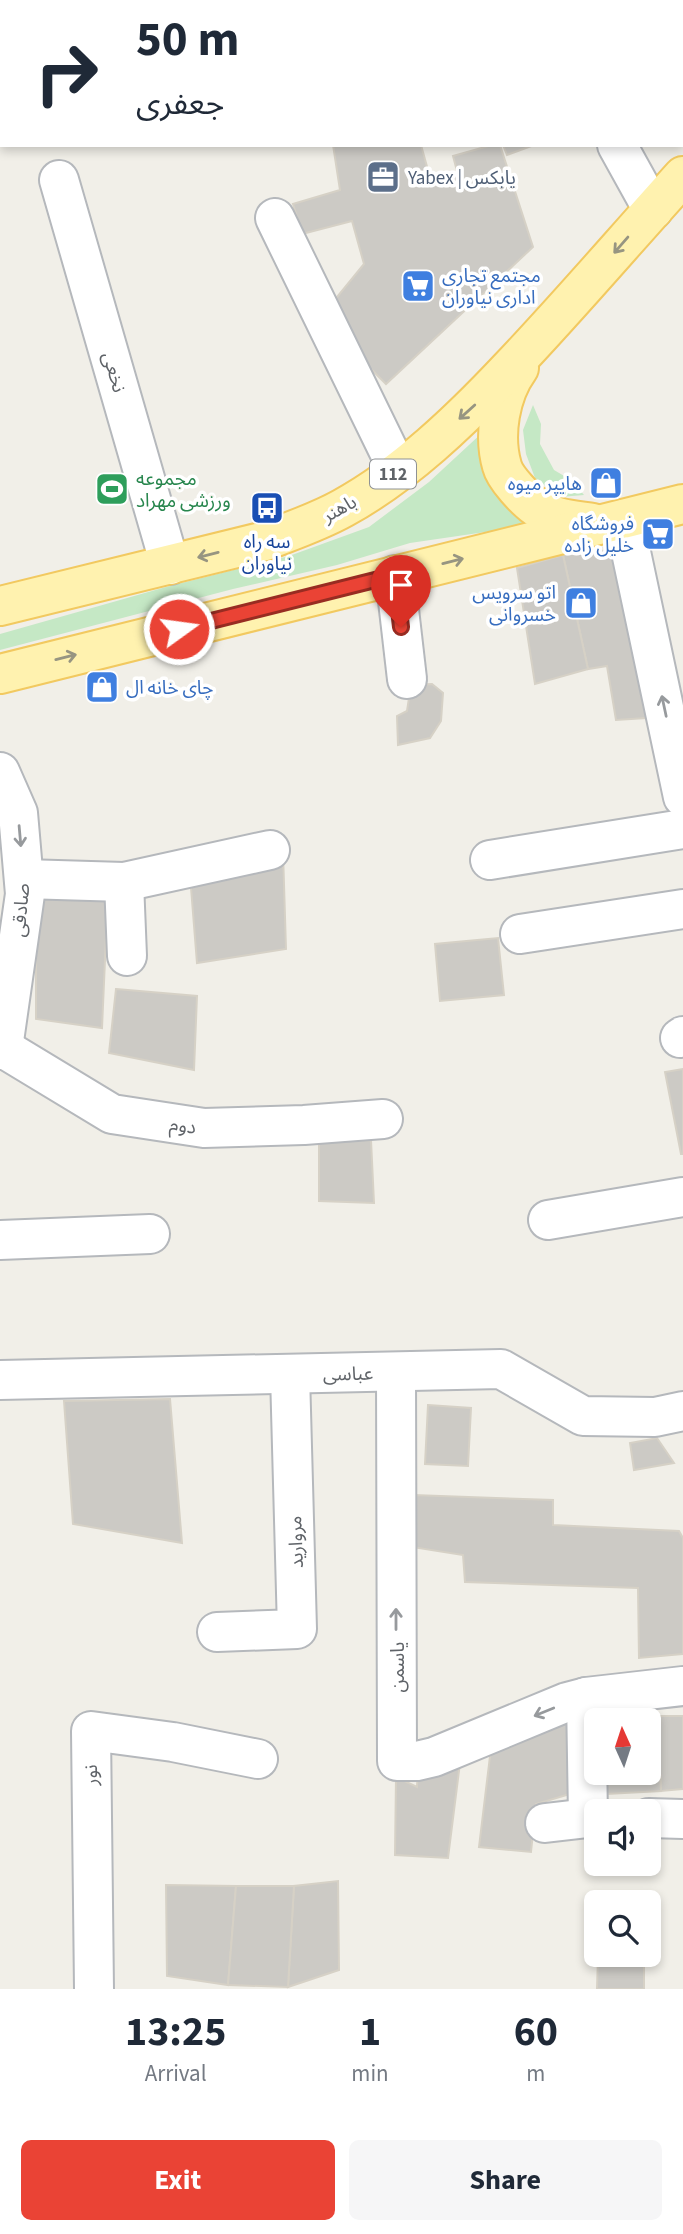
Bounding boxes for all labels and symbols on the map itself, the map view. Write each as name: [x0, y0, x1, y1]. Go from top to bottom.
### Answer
office icon: Yabex | یابکس: [364, 158, 402, 196]
place label: Yabex | یابکس: [407, 165, 516, 192]
one-way arrow: [613, 236, 629, 254]
place label: مجتمع تجاری اداری نیاوران: [442, 263, 541, 312]
supermarket icon: مجتمع تجاری اداری نیاوران: [399, 267, 437, 305]
street label: نخعی: [95, 349, 132, 396]
one-way arrow: [458, 404, 476, 420]
road number: 112: [370, 460, 416, 488]
shop icon: هایپر میوه: [587, 464, 625, 502]
place label: مجموعه ورزشی مهراد: [136, 466, 231, 515]
sports icon: مجموعه ورزشی مهراد: [93, 470, 131, 508]
place label: هایپر میوه: [508, 471, 582, 498]
bus stop icon: سه راه نیاوران: [248, 489, 286, 527]
street label: باهنر: [317, 489, 362, 530]
place label: فروشگاه خلیل زاده: [565, 511, 634, 560]
supermarket icon: فروشگاه خلیل زاده: [639, 515, 677, 553]
place label: سه راه نیاوران: [242, 529, 292, 578]
one-way arrow: [197, 549, 219, 562]
one-way arrow: [442, 554, 464, 567]
pin: [371, 555, 431, 627]
place label: اتو سرویس خسروانی: [472, 580, 556, 629]
shop icon: اتو سرویس خسروانی: [562, 584, 600, 622]
position arrow: [142, 592, 216, 666]
one-way arrow: [54, 650, 77, 663]
shop icon: چای خانه ال: [83, 668, 121, 706]
place label: چای خانه ال: [126, 675, 214, 702]
one-way arrow: [656, 695, 670, 718]
one-way arrow: [14, 824, 27, 847]
street label: صادقی: [6, 882, 37, 938]
street label: دوم: [168, 1111, 198, 1142]
street label: عباسی: [323, 1361, 374, 1388]
street label: مروارید: [282, 1515, 311, 1569]
one-way arrow: [389, 1608, 403, 1631]
street label: یاسمن: [385, 1642, 412, 1692]
one-way arrow: [534, 1706, 556, 1719]
north arrow: [584, 1708, 662, 1785]
street label: نور: [78, 1764, 105, 1787]

